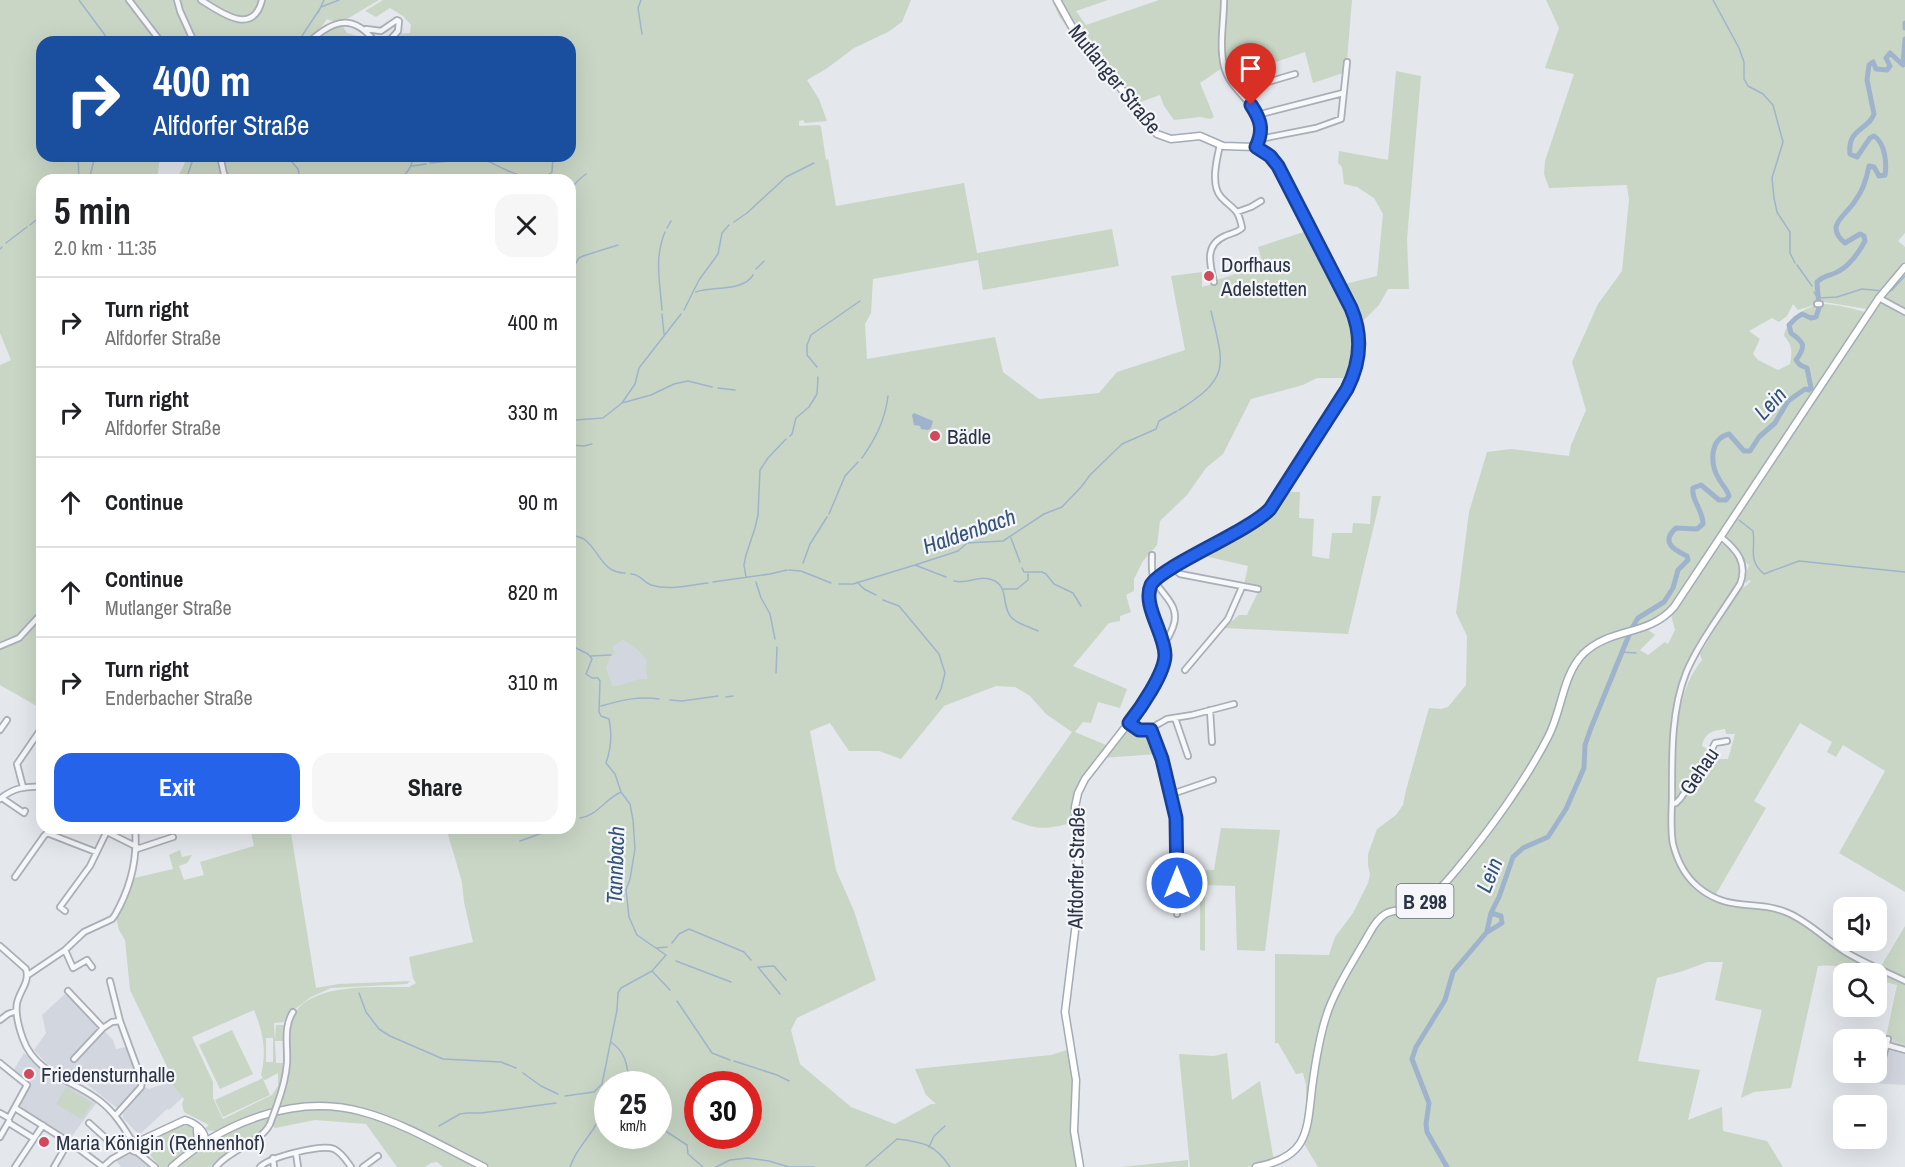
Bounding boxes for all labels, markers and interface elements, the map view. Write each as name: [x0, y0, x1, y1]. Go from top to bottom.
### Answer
street label: Mutlanger Straße: [1062, 18, 1168, 140]
pin: [1225, 43, 1276, 105]
icon: arrive: [1234, 52, 1267, 85]
text: 400 m: [153, 53, 251, 109]
icon: right: [54, 60, 132, 138]
text: Alfdorfer Straße: [153, 107, 309, 143]
text: 5 min: [54, 187, 131, 235]
button: close: [495, 194, 558, 257]
text: 2.0 km · 11:35: [54, 234, 157, 261]
place label: Dorfhaus Adelstetten: [1220, 250, 1307, 303]
marker: Dorfhaus Adelstetten: [1202, 269, 1216, 283]
text: Turn right: [105, 294, 189, 324]
icon: right: [54, 306, 87, 339]
text: 400 m: [508, 307, 558, 337]
text: Alfdorfer Straße: [105, 324, 221, 351]
water label: Lein: [1747, 380, 1793, 426]
text: Turn right: [105, 384, 189, 414]
icon: right: [54, 396, 87, 429]
text: 330 m: [508, 397, 558, 427]
text: Alfdorfer Straße: [105, 414, 221, 441]
place label: Bädle: [947, 422, 991, 451]
marker: Bädle: [928, 429, 942, 443]
icon: ahead: [54, 486, 87, 519]
text: Continue: [105, 487, 183, 517]
text: 90 m: [518, 487, 558, 517]
water label: Haldenbach: [919, 501, 1019, 561]
text: Continue: [105, 564, 183, 594]
icon: ahead: [54, 576, 87, 609]
text: 820 m: [508, 577, 558, 607]
text: Mutlanger Straße: [105, 594, 232, 621]
text: Turn right: [105, 654, 189, 684]
icon: right: [54, 666, 87, 699]
text: 310 m: [508, 667, 558, 697]
text: Enderbacher Straße: [105, 684, 253, 711]
street label: Gehau: [1673, 741, 1725, 801]
button: Exit: [54, 753, 300, 822]
button: Share: [312, 753, 558, 822]
street label: Alfdorfer Straße: [1060, 807, 1092, 930]
water label: Tannbach: [599, 826, 631, 904]
position arrow: [1145, 851, 1209, 915]
water label: Lein: [1469, 853, 1509, 897]
road number: B 298: [1396, 884, 1454, 918]
map controls: [1833, 897, 1887, 1149]
button: sound: [1833, 897, 1887, 951]
button: search: [1833, 963, 1887, 1017]
button: +: [1833, 1029, 1887, 1083]
place label: Friedensturnhalle: [41, 1060, 175, 1089]
marker: Friedensturnhalle: [22, 1067, 36, 1081]
speed limit sign: 30: [684, 1071, 762, 1149]
text: 25: [619, 1083, 647, 1123]
button: −: [1833, 1095, 1887, 1149]
text: km/h: [620, 1115, 646, 1136]
place label: Maria Königin (Rehnenhof): [56, 1128, 265, 1157]
marker: Maria Königin (Rehnenhof): [37, 1135, 51, 1149]

